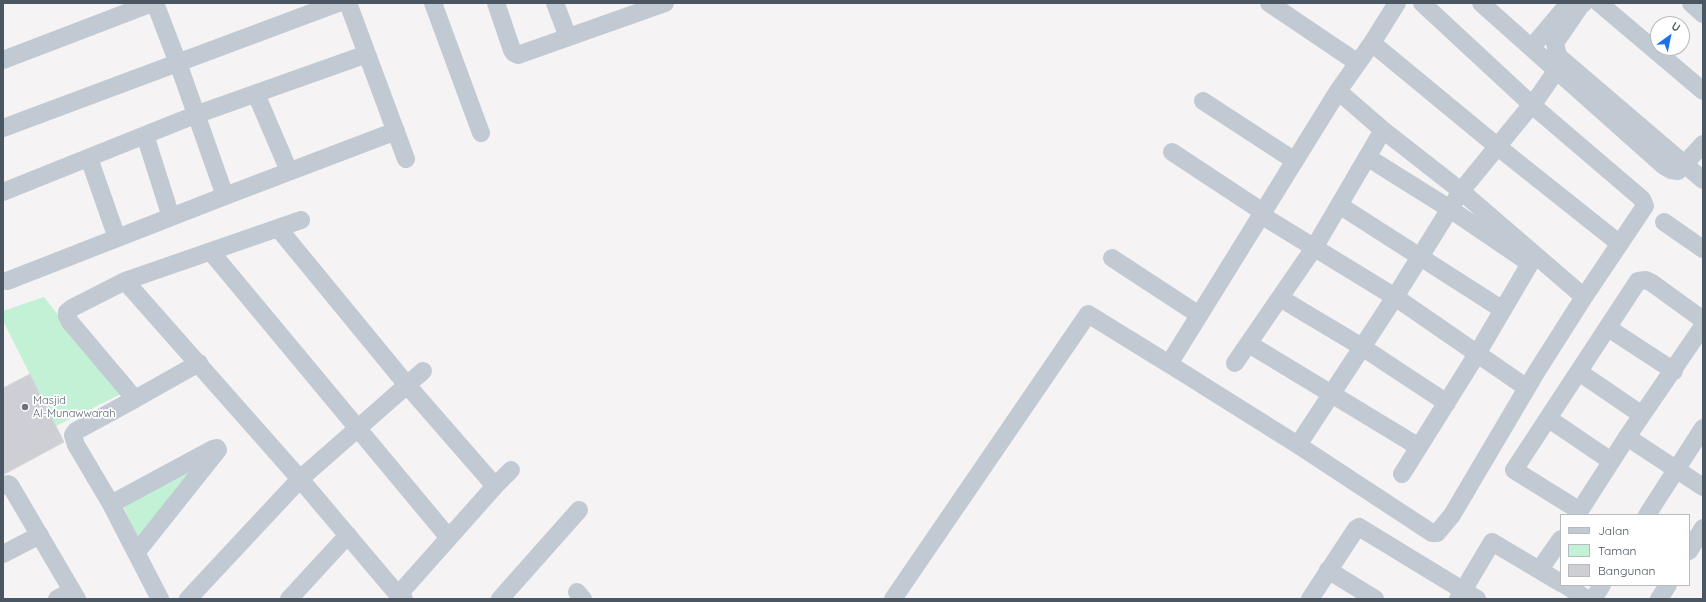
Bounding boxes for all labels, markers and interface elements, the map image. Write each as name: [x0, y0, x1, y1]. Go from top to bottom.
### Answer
north arrow: [1650, 16, 1690, 56]
text: U: [1669, 19, 1683, 35]
place label: Masjid Al-Munawwarah: [33, 394, 116, 420]
marker: Masjid Al-Munawwarah: [20, 402, 30, 412]
legend: [1560, 514, 1690, 586]
text: Jalan: [1598, 523, 1629, 538]
text: Taman: [1598, 543, 1636, 558]
text: Bangunan: [1598, 563, 1655, 578]

